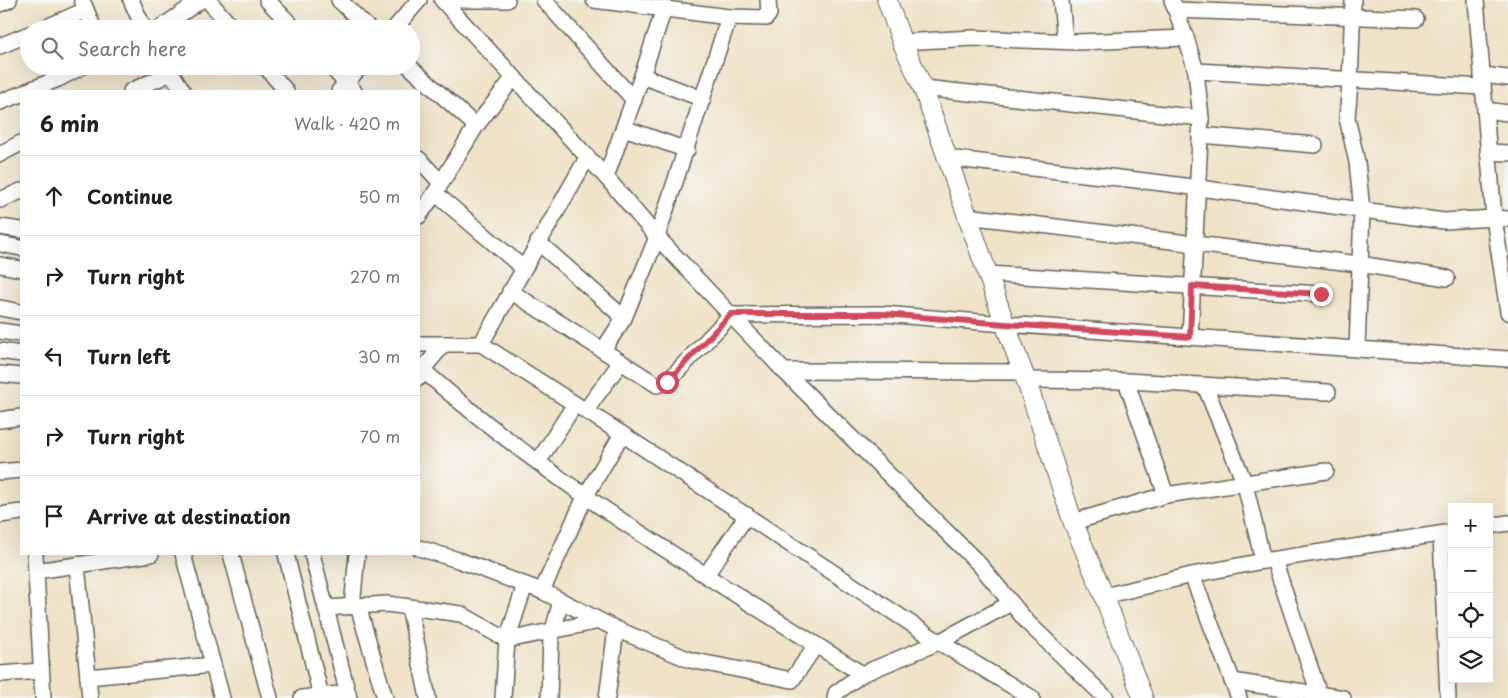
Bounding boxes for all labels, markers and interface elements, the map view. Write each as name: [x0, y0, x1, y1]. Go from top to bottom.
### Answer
search box: [20, 20, 420, 75]
icon: search: [38, 34, 66, 62]
text: Search here: [78, 34, 187, 62]
text: 6 min: [40, 107, 99, 139]
text: Walk · 420 m: [294, 111, 400, 135]
icon: ahead: [40, 182, 68, 210]
text: Continue: [87, 182, 173, 210]
text: 50 m: [359, 184, 400, 208]
icon: right: [40, 262, 68, 290]
text: Turn right: [87, 262, 185, 290]
text: 270 m: [350, 264, 400, 288]
route end: [1310, 283, 1333, 306]
icon: left: [40, 342, 68, 370]
text: Turn left: [87, 342, 171, 370]
text: 30 m: [358, 344, 400, 368]
route start: [656, 371, 679, 394]
icon: right: [40, 422, 68, 450]
text: Turn right: [87, 422, 185, 450]
text: 70 m: [360, 424, 400, 448]
icon: arrive: [40, 502, 68, 530]
text: Arrive at destination: [87, 502, 291, 530]
map controls: [1448, 503, 1493, 683]
button: +: [1448, 503, 1493, 548]
button: −: [1448, 548, 1493, 593]
button: locate: [1448, 593, 1493, 638]
button: layers: [1448, 638, 1493, 683]

